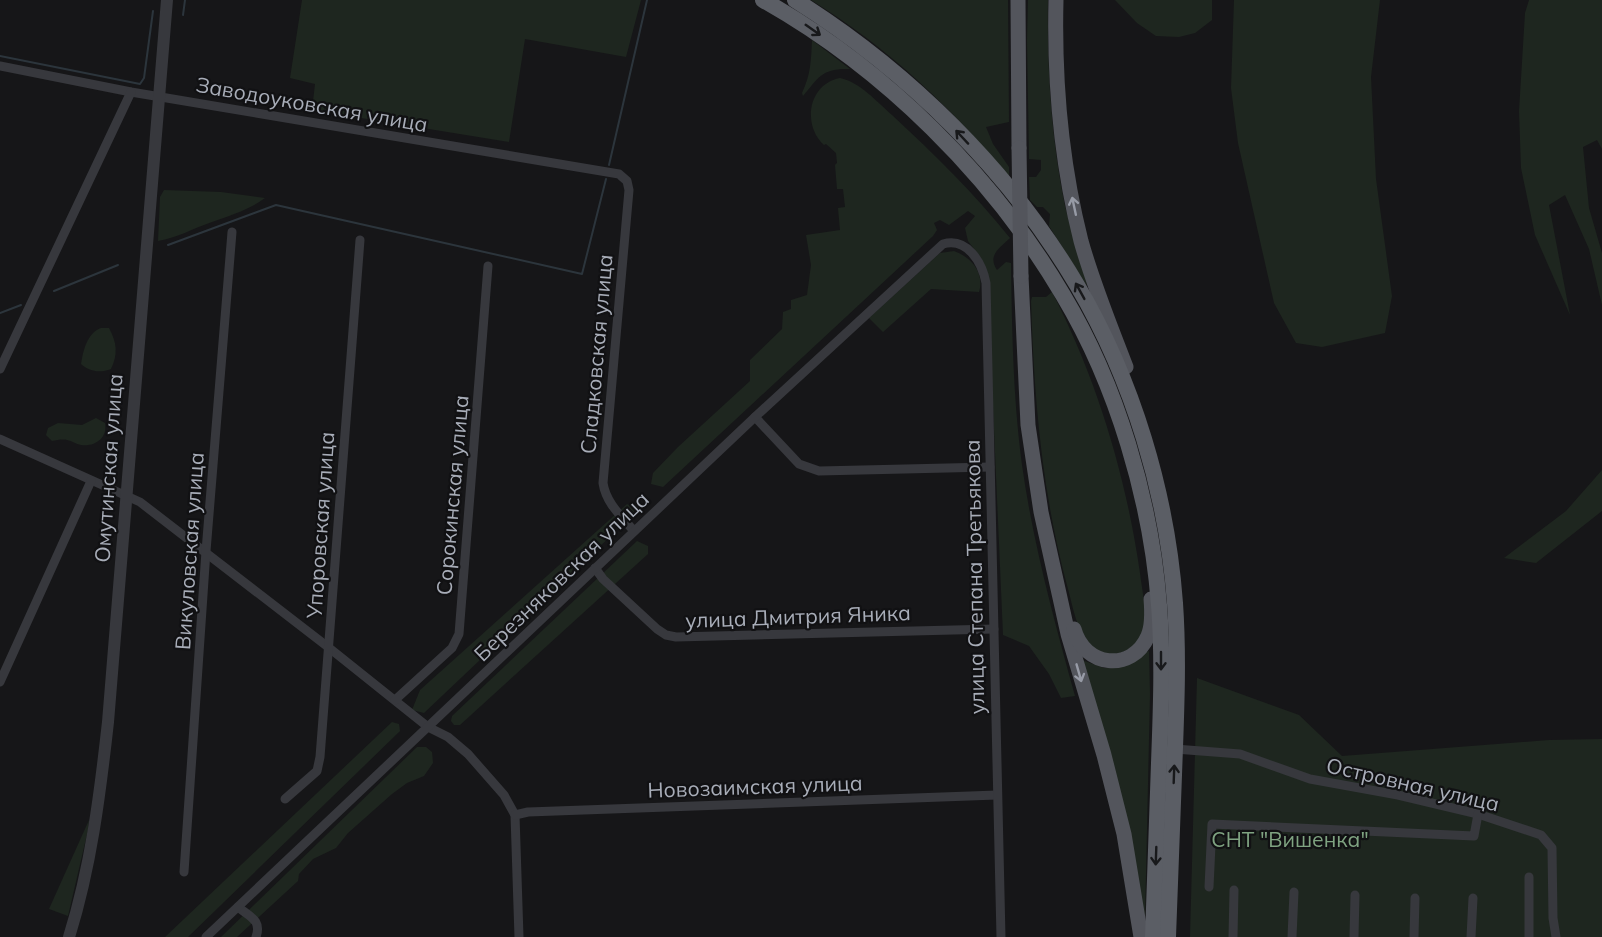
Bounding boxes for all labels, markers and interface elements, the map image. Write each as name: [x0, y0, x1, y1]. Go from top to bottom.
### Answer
one-way arrow: [805, 24, 821, 36]
street label: Заводоуковская улица: [194, 71, 430, 137]
one-way arrow: [955, 129, 969, 144]
one-way arrow: [1067, 196, 1079, 215]
street label: Сладковская улица: [574, 253, 618, 455]
one-way arrow: [1074, 283, 1085, 301]
street label: Омутинская улица: [88, 373, 128, 563]
street label: Сорокинская улица: [430, 394, 474, 596]
street label: Упоровская улица: [300, 431, 339, 620]
street label: улица Степана Третьякова: [959, 439, 989, 715]
street label: Викуловская улица: [169, 451, 209, 651]
street label: Березняковская улица: [468, 486, 654, 666]
street label: улица Дмитрия Яника: [685, 599, 911, 633]
one-way arrow: [1155, 651, 1167, 671]
one-way arrow: [1074, 663, 1085, 682]
street label: Островная улица: [1324, 751, 1502, 817]
one-way arrow: [1168, 764, 1179, 784]
street label: Новозаимская улица: [647, 769, 863, 803]
park label: СНТ "Вишенка": [1211, 826, 1369, 852]
one-way arrow: [1150, 845, 1161, 865]

